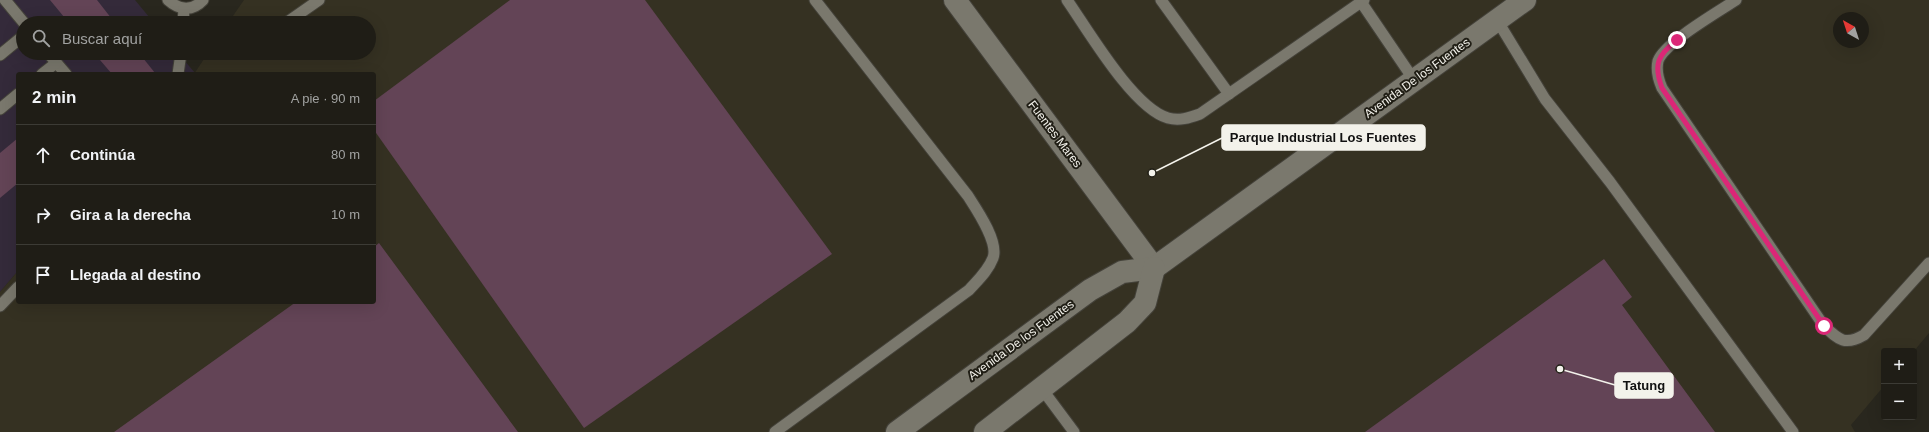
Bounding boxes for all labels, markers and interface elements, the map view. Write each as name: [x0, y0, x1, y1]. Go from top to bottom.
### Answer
north arrow: [1833, 12, 1869, 48]
search box: [16, 16, 376, 60]
icon: search: [30, 27, 52, 49]
text: Buscar aquí: [62, 30, 142, 47]
route end: [1668, 31, 1686, 49]
street label: Avenida De los Fuentes: [1361, 35, 1473, 121]
text: 2 min: [32, 88, 76, 107]
text: A pie · 90 m: [291, 91, 360, 106]
street label: Fuentes Mares: [1025, 98, 1085, 170]
callout: Parque Industrial Los Fuentes: [1222, 125, 1425, 150]
text: Parque Industrial Los Fuentes: [1230, 130, 1416, 145]
icon: ahead: [32, 144, 54, 166]
text: Continúa: [70, 146, 135, 163]
text: 80 m: [331, 147, 360, 162]
icon: right: [32, 204, 54, 226]
text: Gira a la derecha: [70, 206, 191, 223]
text: 10 m: [331, 207, 360, 222]
icon: arrive: [32, 264, 54, 286]
text: Llegada al destino: [70, 266, 201, 283]
street label: Avenida De los Fuentes: [965, 297, 1077, 383]
route start: [1815, 317, 1833, 335]
map controls: [1881, 348, 1917, 420]
button: +: [1881, 348, 1917, 384]
callout: Tatung: [1615, 373, 1673, 398]
text: Tatung: [1623, 378, 1665, 393]
button: −: [1881, 384, 1917, 420]

